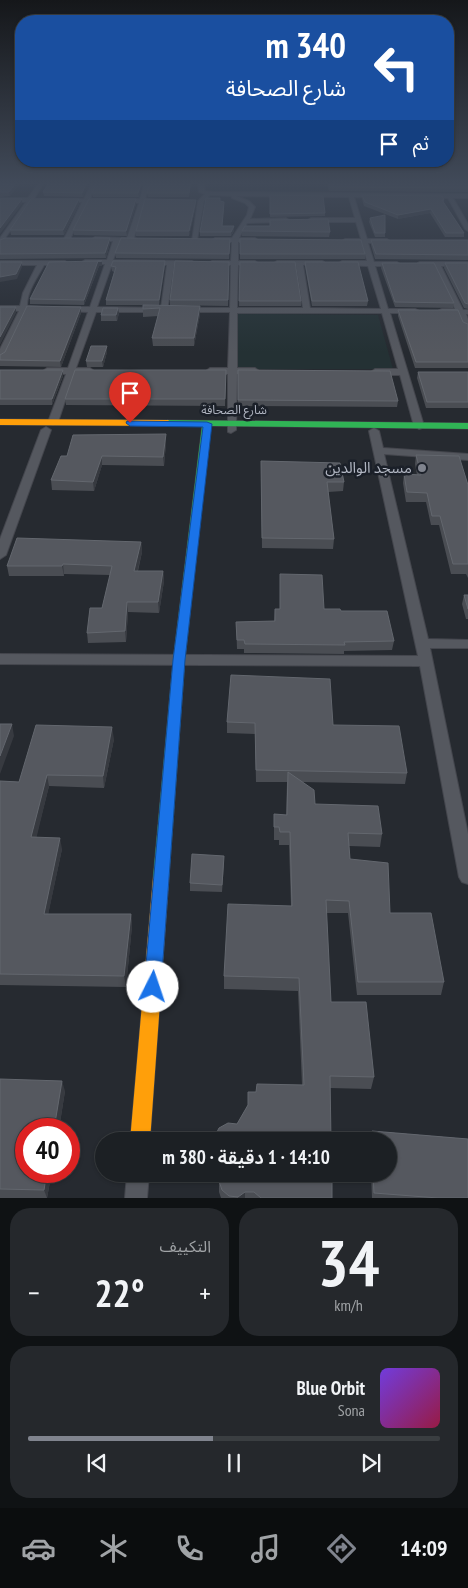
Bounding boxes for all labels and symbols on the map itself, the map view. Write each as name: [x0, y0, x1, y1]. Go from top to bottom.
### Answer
pin: [109, 372, 151, 423]
street label: شارع الصحافة: [201, 402, 267, 419]
place label: مسجد الوالدين: [325, 458, 412, 477]
marker: مسجد الوالدين: [416, 462, 428, 474]
position arrow: [126, 960, 178, 1012]
speed limit sign: 40: [15, 1118, 80, 1183]

